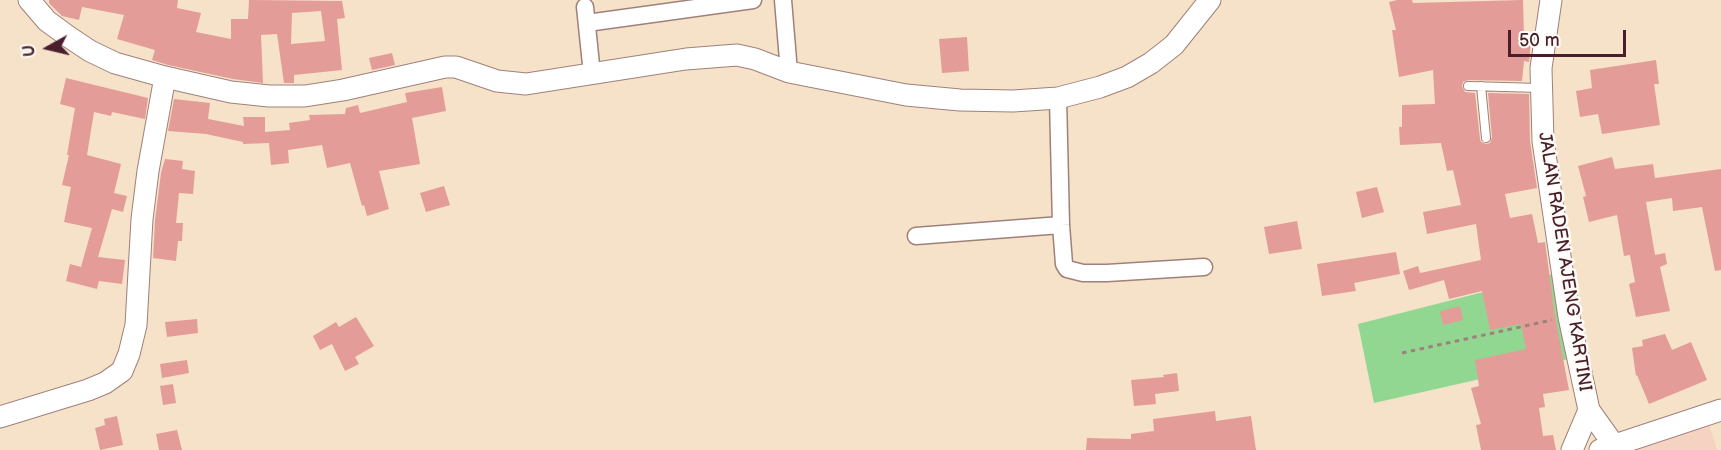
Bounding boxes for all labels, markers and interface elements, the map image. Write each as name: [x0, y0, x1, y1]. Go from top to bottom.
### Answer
north arrow: [18, 18, 78, 78]
scale bar: [1511, 18, 1630, 56]
text: 50 m: [1519, 30, 1560, 51]
text: U: [19, 44, 40, 58]
street label: JALAN RADEN AJENG KARTINI: [1533, 131, 1595, 393]

